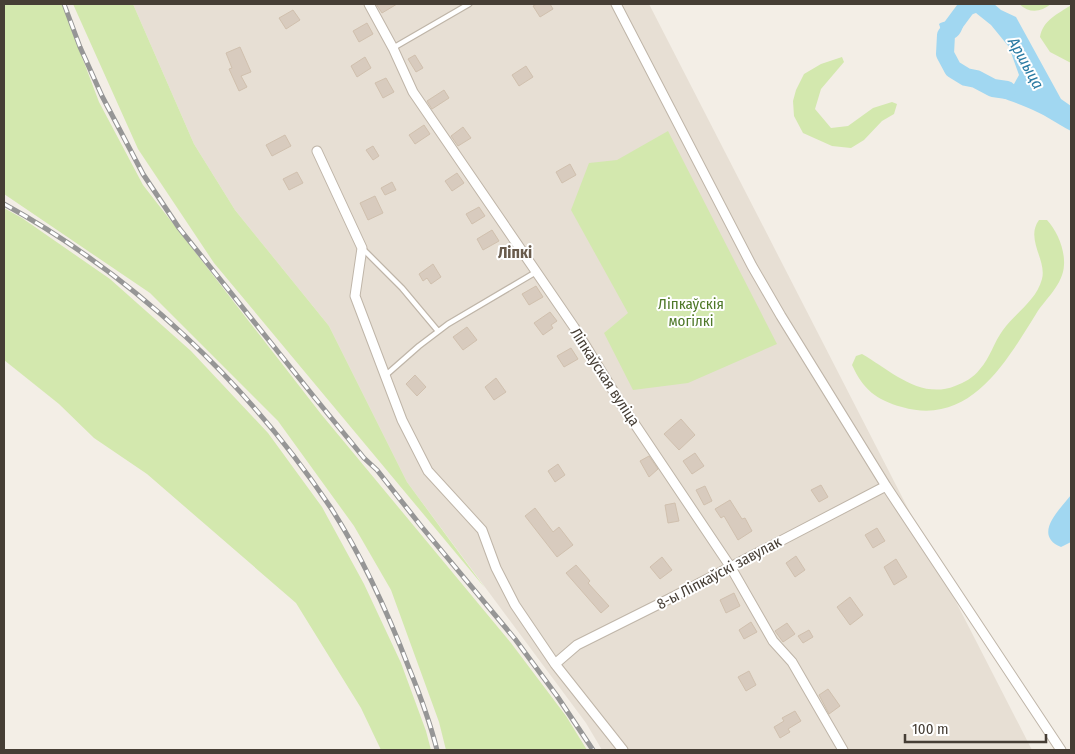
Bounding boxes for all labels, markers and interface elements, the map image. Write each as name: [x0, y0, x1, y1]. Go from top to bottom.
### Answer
water label: Аршыца: [1004, 33, 1048, 92]
district label: Ліпкі: [498, 243, 532, 262]
park label: Ліпкаўскія могілкі: [658, 295, 724, 330]
street label: Ліпкаўская вуліца: [567, 325, 643, 429]
street label: 8-ы Ліпкаўскі завулак: [654, 533, 784, 613]
scale bar: [905, 712, 1046, 744]
text: 100 m: [912, 720, 949, 738]

